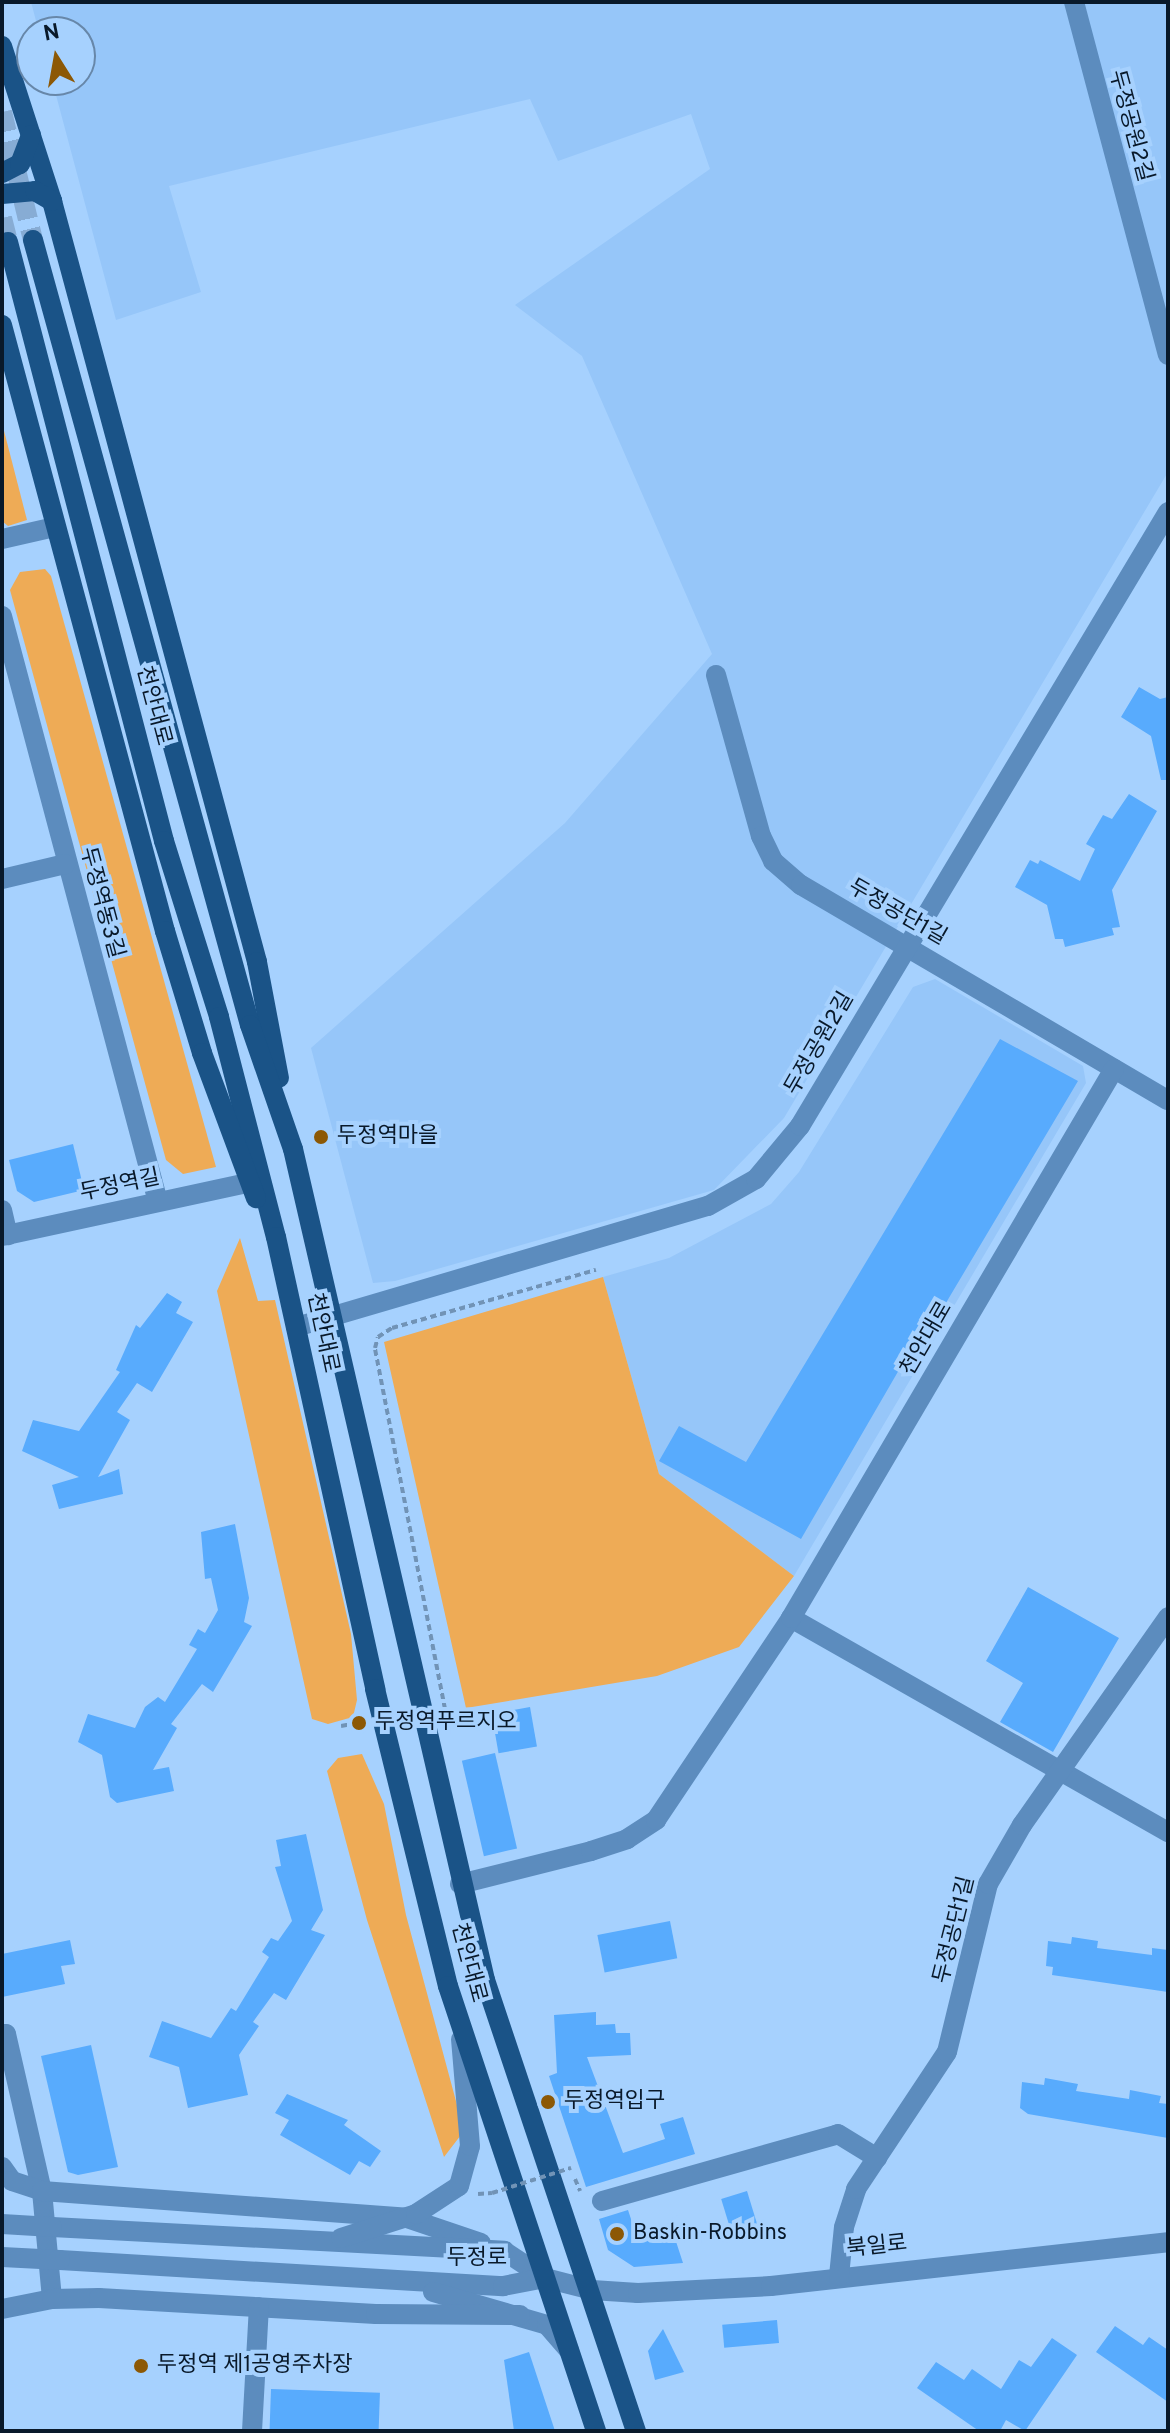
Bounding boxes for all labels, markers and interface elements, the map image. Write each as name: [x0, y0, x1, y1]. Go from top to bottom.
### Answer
north arrow: [16, 16, 96, 96]
text: N: [41, 19, 62, 49]
street label: 두정공원2길: [1102, 67, 1158, 185]
street label: 천안대로: [130, 663, 176, 749]
street label: 두정역동3길: [73, 844, 129, 962]
street label: 두정공단1길: [843, 874, 951, 952]
street label: 두정공원2길: [780, 988, 860, 1100]
place label: 두정역마을: [337, 1124, 438, 1150]
marker: 두정역마을: [312, 1128, 330, 1146]
street label: 두정역길: [78, 1165, 162, 1207]
street label: 천안대로: [301, 1291, 343, 1375]
street label: 천안대로: [895, 1297, 959, 1381]
place label: 두정역푸르지오: [375, 1710, 517, 1736]
marker: 두정역푸르지오: [350, 1714, 368, 1732]
street label: 두정공단1길: [929, 1874, 981, 1986]
street label: 천안대로: [445, 1920, 491, 2006]
place label: 두정역입구: [564, 2089, 665, 2115]
marker: 두정역입구: [539, 2093, 557, 2111]
place label: Baskin-Robbins: [633, 2221, 787, 2247]
marker: Baskin-Robbins: [608, 2225, 626, 2243]
street label: 북일로: [845, 2231, 909, 2263]
street label: 두정로: [447, 2246, 507, 2272]
place label: 두정역 제1공영주차장: [157, 2353, 353, 2379]
marker: 두정역 제1공영주차장: [132, 2357, 150, 2375]

